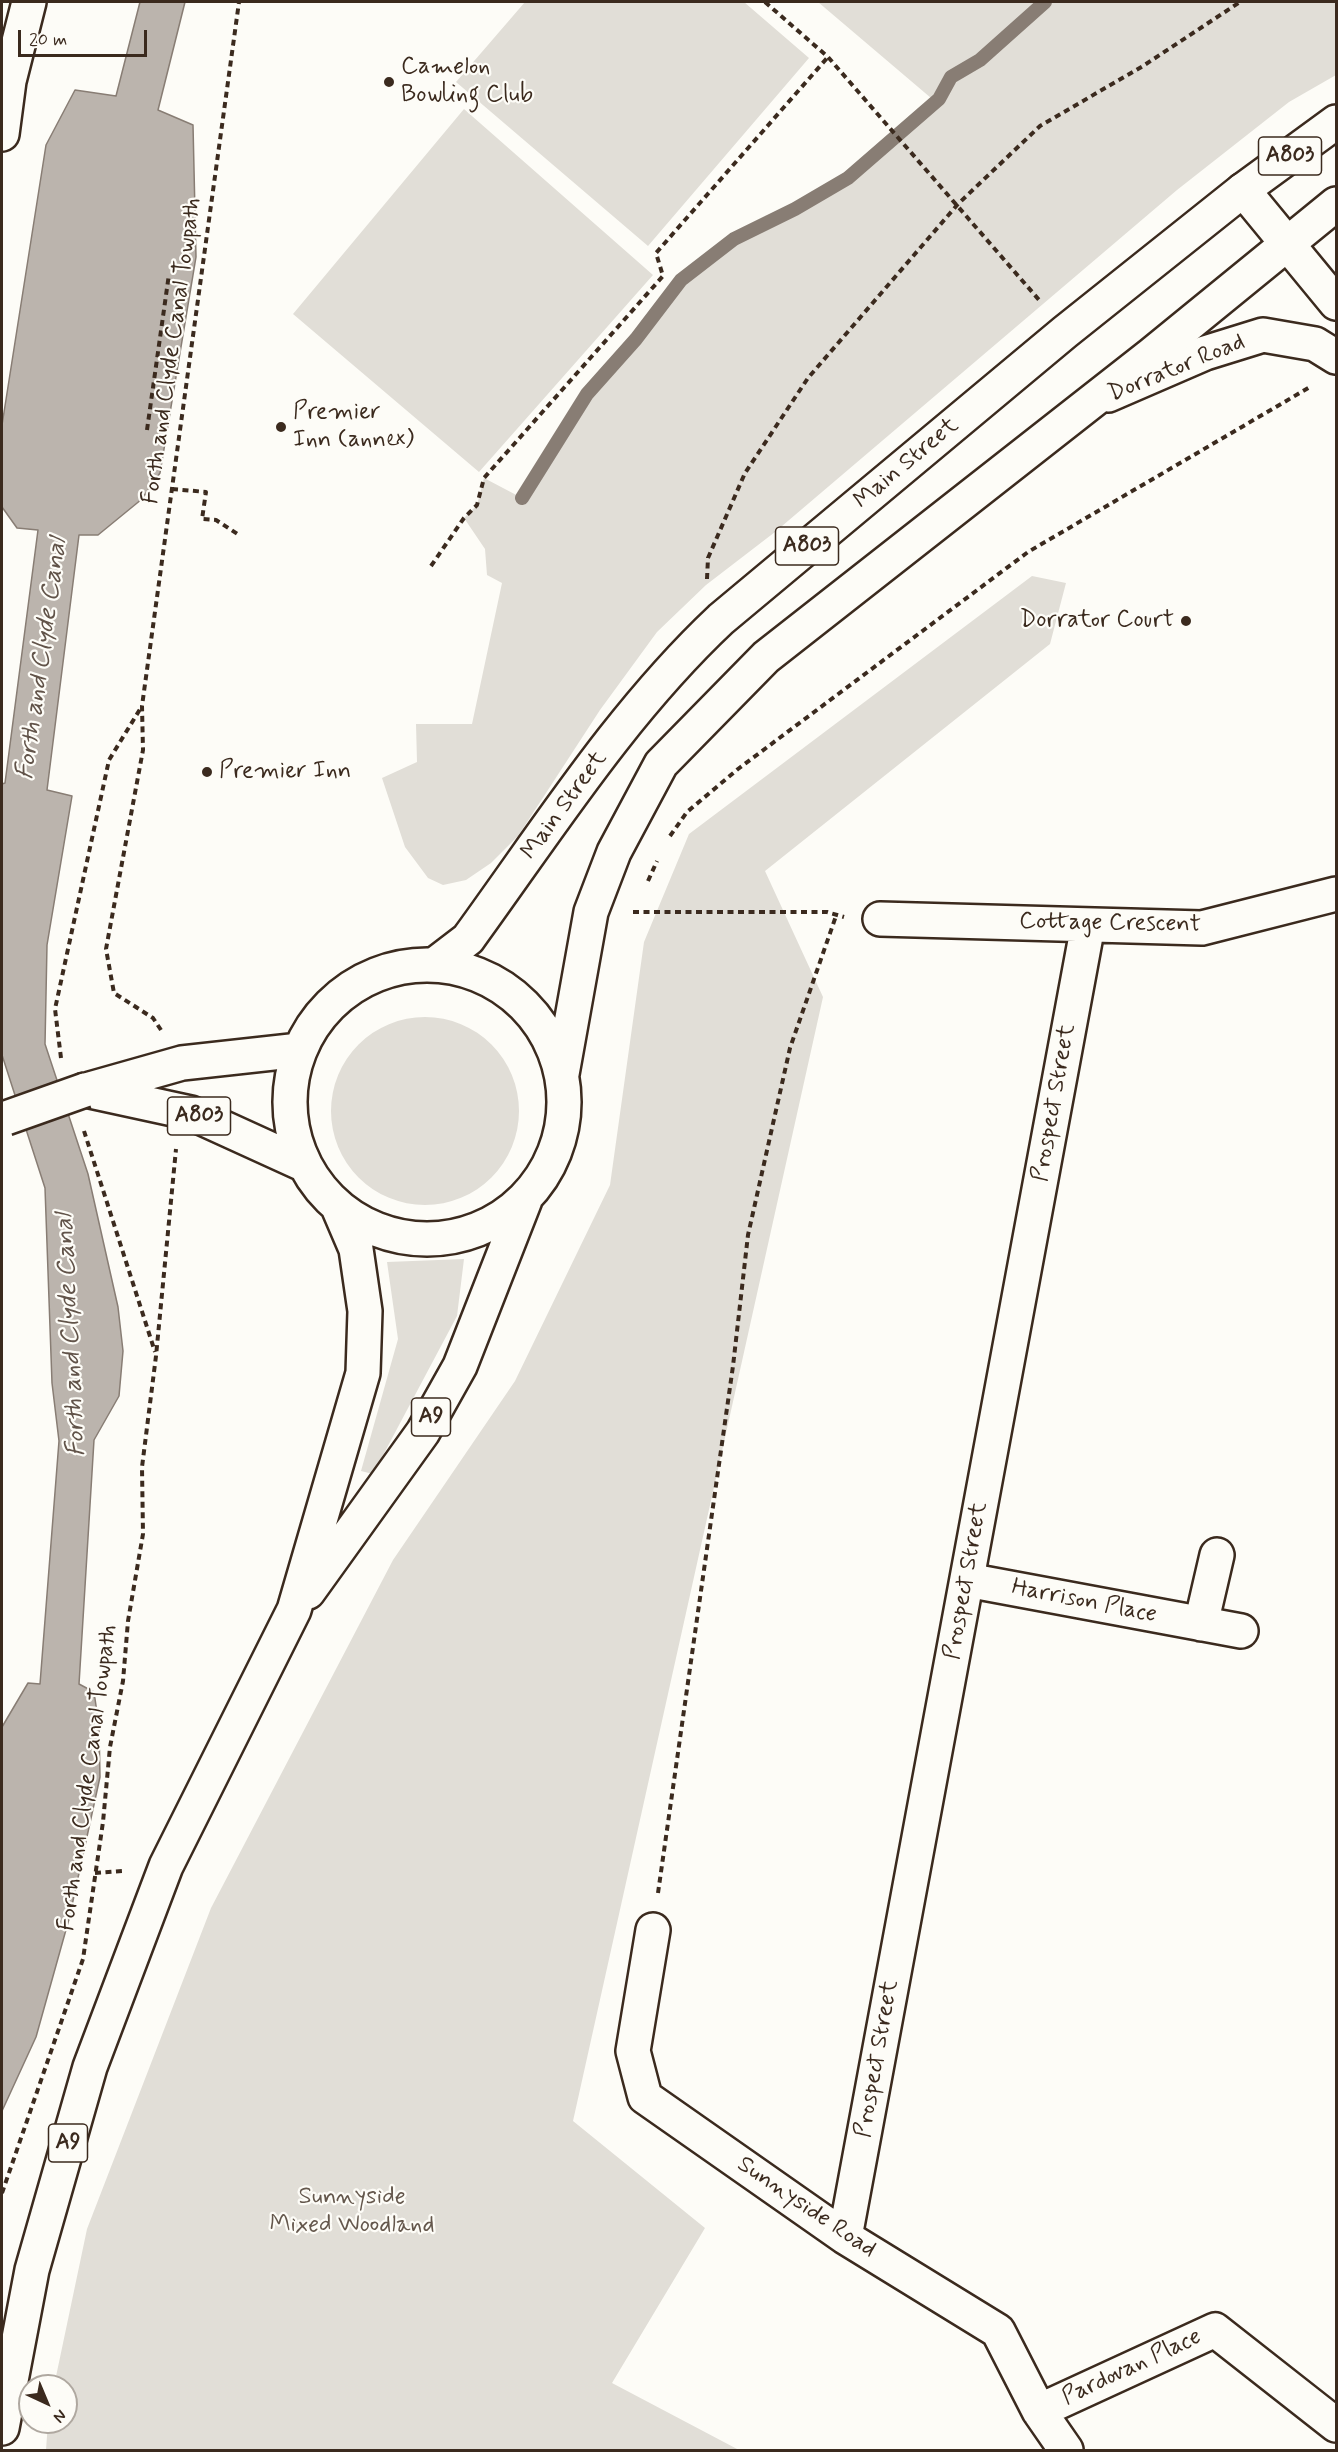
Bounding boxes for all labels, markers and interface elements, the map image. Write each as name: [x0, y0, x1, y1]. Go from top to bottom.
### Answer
scale bar: [21, 18, 150, 56]
text: 20 m: [29, 28, 67, 52]
place label: Camelon Bowling Club: [401, 54, 533, 110]
marker: Camelon Bowling Club: [382, 75, 396, 89]
road number: A803: [1258, 137, 1322, 175]
street label: Forth and Clyde Canal Towpath: [137, 196, 209, 506]
street label: Dorrator Road: [1105, 329, 1249, 409]
place label: Premier Inn (annex): [293, 399, 414, 455]
street label: Main Street: [849, 412, 965, 516]
marker: Premier Inn (annex): [274, 420, 288, 434]
road number: A803: [776, 527, 838, 565]
water label: Forth and Clyde Canal: [11, 536, 75, 782]
place label: Dorrator Court: [1020, 607, 1174, 635]
marker: Dorrator Court: [1179, 614, 1193, 628]
street label: Main Street: [516, 746, 614, 866]
place label: Premier Inn: [219, 758, 351, 786]
marker: Premier Inn: [200, 765, 214, 779]
street label: Cottage Crescent: [1019, 908, 1201, 940]
street label: Prospect Street: [1027, 1022, 1083, 1184]
road number: A803: [168, 1097, 230, 1135]
water label: Forth and Clyde Canal: [50, 1213, 94, 1457]
road number: A9: [412, 1398, 450, 1436]
street label: Prospect Street: [939, 1500, 995, 1662]
street label: Harrison Place: [1009, 1574, 1159, 1630]
street label: Forth and Clyde Canal Towpath: [53, 1623, 125, 1933]
street label: Prospect Street: [850, 1978, 906, 2140]
road number: A9: [48, 2124, 88, 2162]
street label: Sunnyside Road: [731, 2151, 881, 2265]
park label: Sunnyside Mixed Woodland: [270, 2184, 434, 2240]
street label: Pardovan Place: [1058, 2323, 1206, 2413]
north arrow: [18, 2374, 78, 2434]
text: N: [48, 2405, 71, 2427]

